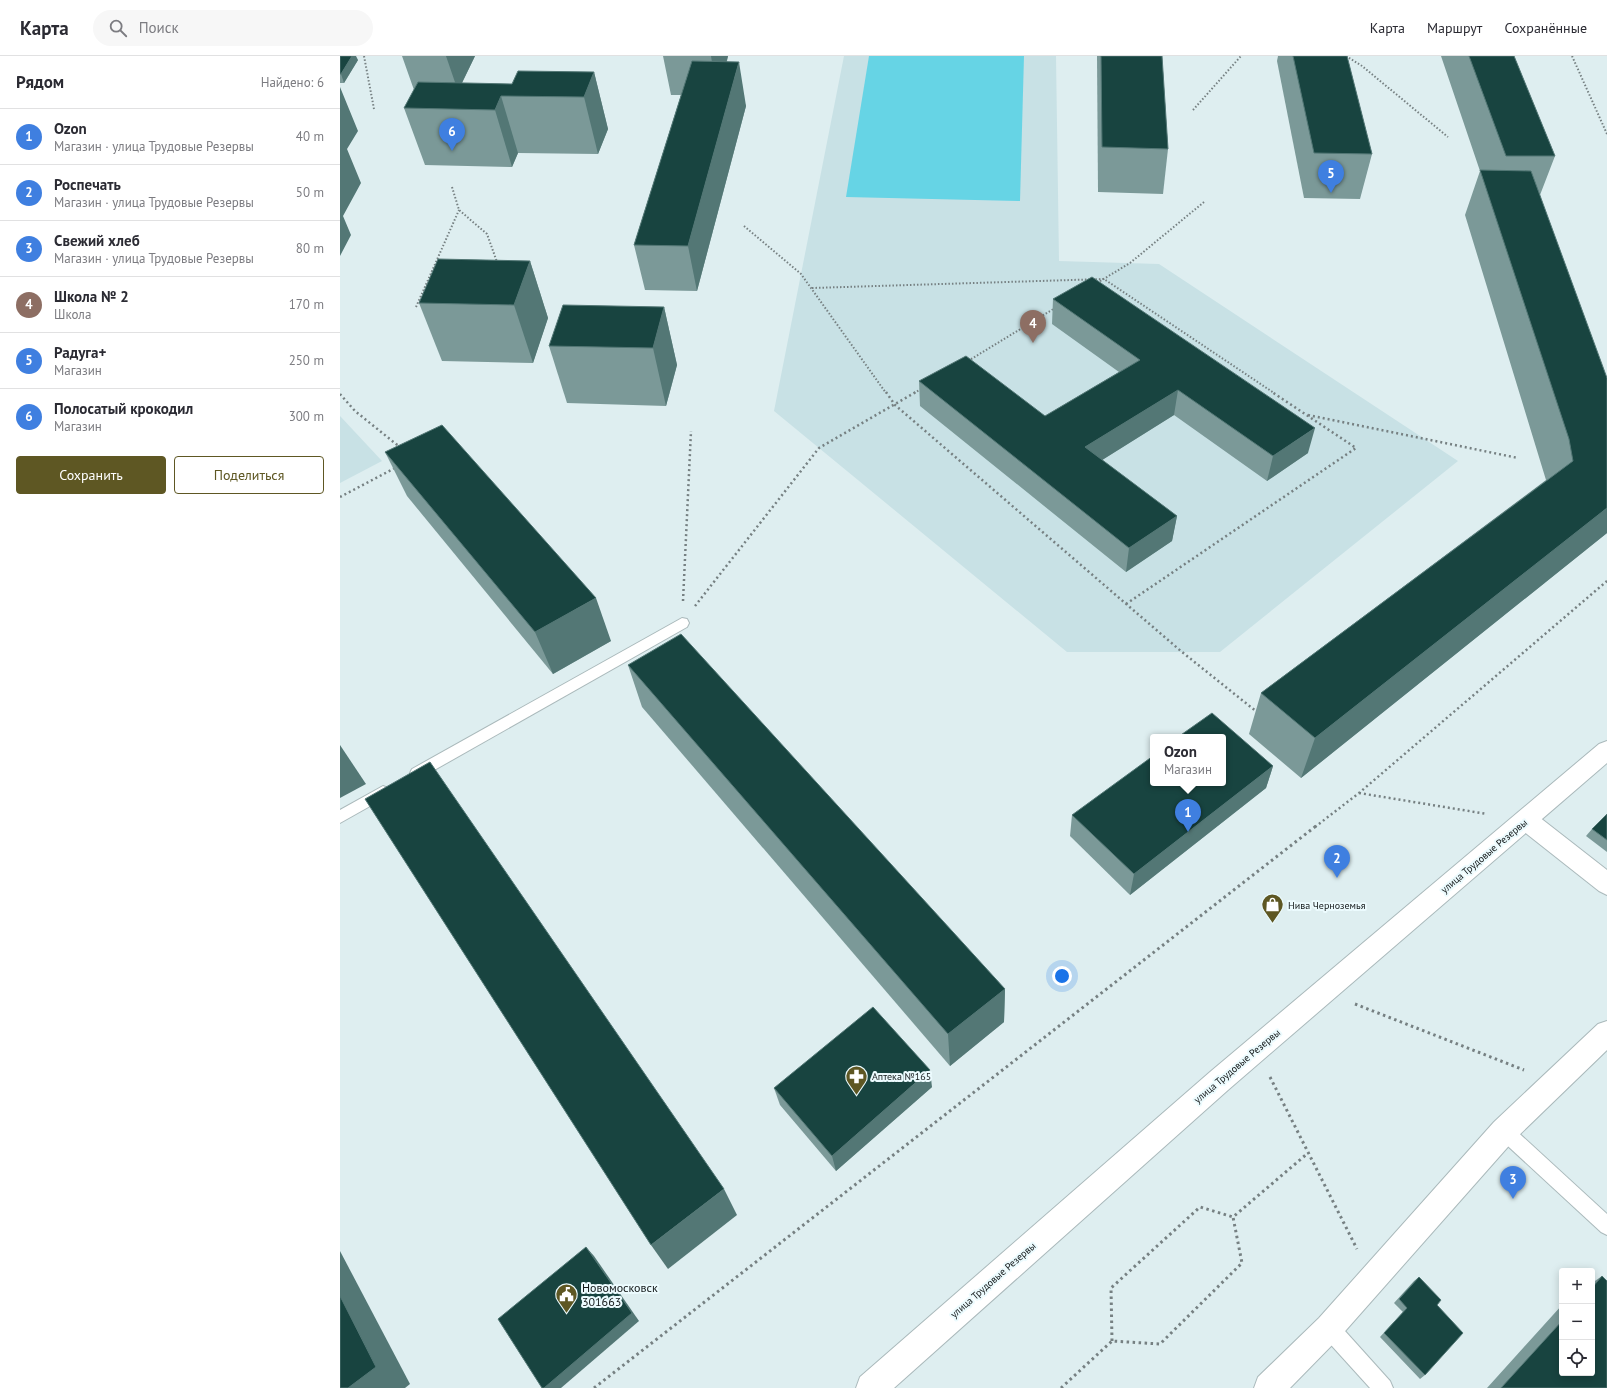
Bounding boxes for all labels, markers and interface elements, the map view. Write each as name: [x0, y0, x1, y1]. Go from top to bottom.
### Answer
search box: [93, 10, 373, 46]
text: Карта: [20, 16, 69, 40]
icon: search: [107, 17, 129, 39]
text: Поиск: [139, 18, 179, 37]
text: Карта: [1370, 19, 1405, 37]
text: Маршрут: [1427, 19, 1482, 37]
text: Сохранённые: [1504, 19, 1587, 37]
text: Рядом: [16, 71, 64, 93]
text: Найдено: 6: [261, 74, 324, 91]
pin: 6: [439, 118, 465, 151]
text: Ozon: [54, 119, 87, 138]
text: 1: [25, 128, 33, 145]
text: 40 m: [296, 128, 324, 145]
text: Магазин · улица Трудовые Резервы: [54, 138, 254, 155]
pin: 5: [1318, 160, 1344, 193]
text: Роспечать: [54, 175, 121, 194]
text: 2: [25, 184, 33, 201]
text: 50 m: [296, 184, 324, 201]
text: Магазин · улица Трудовые Резервы: [54, 194, 254, 211]
text: Свежий хлеб: [54, 231, 140, 250]
text: 3: [25, 240, 33, 257]
text: 80 m: [296, 240, 324, 257]
text: Магазин · улица Трудовые Резервы: [54, 250, 254, 267]
text: Школа № 2: [54, 287, 129, 306]
text: 4: [25, 296, 33, 313]
text: 170 m: [289, 296, 324, 313]
text: Школа: [54, 306, 91, 323]
pin: 4: [1020, 310, 1046, 343]
text: Радуга+: [54, 343, 106, 362]
text: 5: [25, 352, 33, 369]
text: 250 m: [289, 352, 324, 369]
text: Магазин: [54, 362, 102, 379]
text: Полосатый крокодил: [54, 399, 193, 418]
text: 6: [25, 408, 33, 425]
text: 300 m: [289, 408, 324, 425]
text: Магазин: [54, 418, 102, 435]
button: Сохранить: [16, 456, 166, 494]
button: Поделиться: [174, 456, 324, 494]
popup: [1150, 734, 1226, 786]
text: Ozon: [1164, 742, 1197, 761]
text: Магазин: [1164, 761, 1212, 778]
pin: 1: [1175, 799, 1201, 832]
street label: улица Трудовые Резервы: [1438, 816, 1530, 896]
pin: 2: [1324, 845, 1350, 878]
shop icon: Нива Черноземья: [1259, 892, 1285, 925]
place label: Нива Черноземья: [1288, 899, 1366, 912]
your location: [1052, 966, 1072, 986]
street label: улица Трудовые Резервы: [1191, 1026, 1283, 1106]
pharmacy icon: Аптека №165: [843, 1063, 869, 1096]
place label: Аптека №165: [872, 1070, 931, 1083]
pin: 3: [1500, 1166, 1526, 1199]
street label: улица Трудовые Резервы: [948, 1239, 1038, 1321]
map controls: [1559, 1268, 1595, 1376]
button: +: [1559, 1268, 1595, 1304]
place label: Новомосковск 301663: [582, 1280, 658, 1309]
public building icon: Новомосковск 301663: [553, 1281, 579, 1314]
button: −: [1559, 1304, 1595, 1340]
button: locate: [1559, 1340, 1595, 1376]

